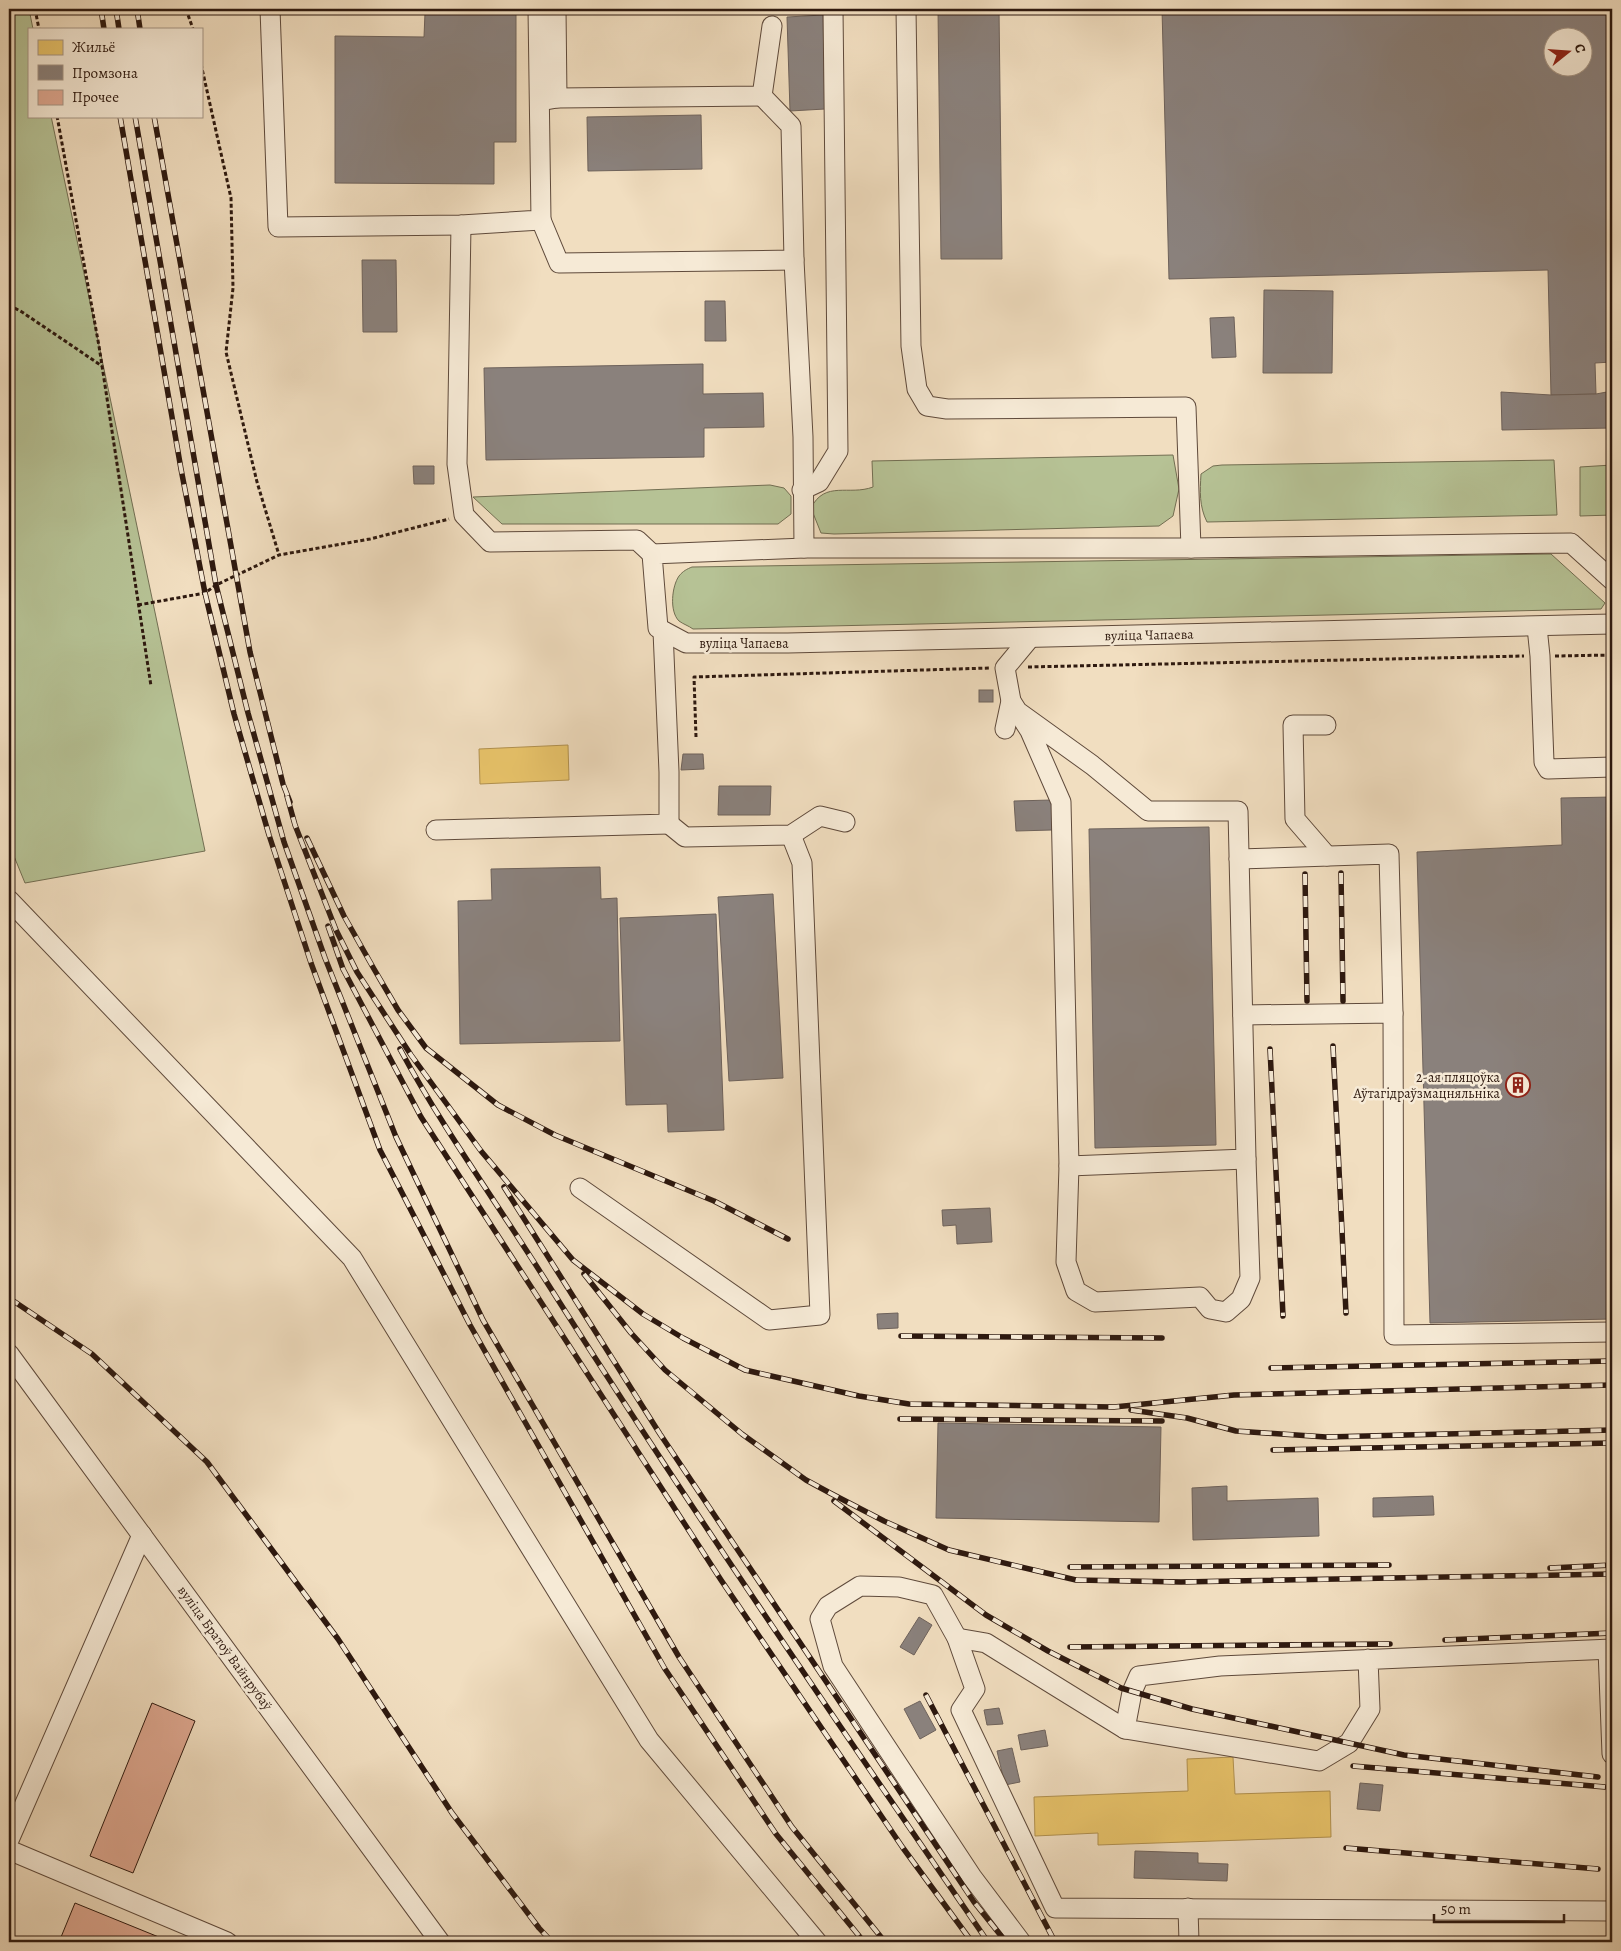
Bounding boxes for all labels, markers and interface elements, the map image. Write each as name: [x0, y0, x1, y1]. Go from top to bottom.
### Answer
legend: [28, 28, 202, 118]
north arrow: [1544, 28, 1594, 78]
text: Жильё: [72, 37, 115, 57]
text: С: [1570, 41, 1590, 56]
text: Промзона: [72, 63, 138, 83]
text: Прочее: [72, 87, 119, 107]
street label: вуліца Чапаева: [1104, 625, 1194, 645]
street label: вуліца Чапаева: [699, 634, 789, 653]
place label: 2-ая пляцоўка Аўтагідраўзмацняльніка: [1352, 1068, 1501, 1103]
building icon: 2-ая пляцоўка Аўтагідраўзмацняльніка: [1505, 1072, 1531, 1098]
street label: вуліца Братоў Вайнрубаў: [173, 1582, 277, 1715]
scale bar: [1434, 1891, 1564, 1923]
text: 50 m: [1441, 1899, 1471, 1919]

